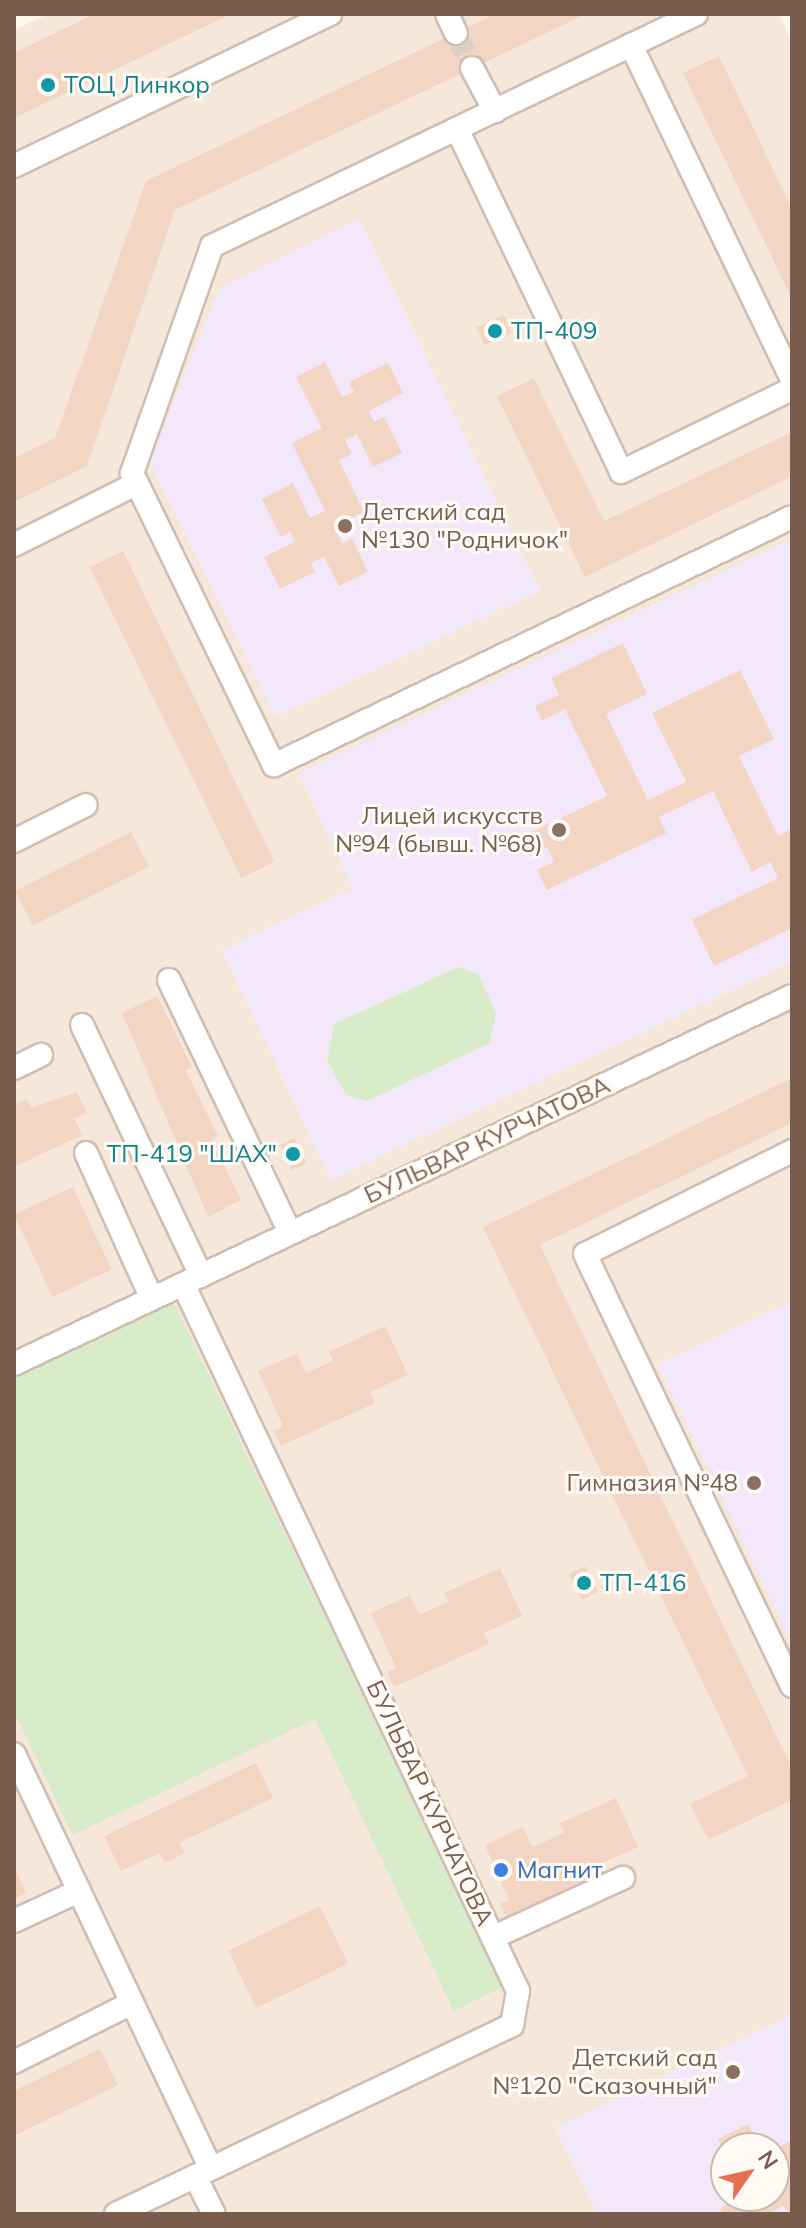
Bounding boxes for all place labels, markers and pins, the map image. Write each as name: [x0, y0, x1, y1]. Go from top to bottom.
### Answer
place label: ТОЦ Линкор: [64, 71, 210, 99]
marker: ТОЦ Линкор: [39, 76, 57, 94]
place label: ТП-409: [511, 317, 597, 345]
marker: ТП-409: [486, 322, 504, 340]
place label: Детский сад №130 "Родничок": [361, 498, 568, 554]
marker: Детский сад №130 "Родничок": [336, 517, 354, 535]
place label: Лицей искусств №94 (бывш. №68): [335, 802, 543, 858]
marker: Лицей искусств №94 (бывш. №68): [550, 821, 568, 839]
place label: ТП-419 "ШАХ": [107, 1140, 277, 1168]
marker: ТП-419 "ШАХ": [284, 1145, 302, 1163]
place label: Гимназия №48: [566, 1469, 738, 1497]
marker: Гимназия №48: [745, 1474, 763, 1492]
place label: ТП-416: [600, 1569, 686, 1597]
marker: ТП-416: [575, 1574, 593, 1592]
place label: Магнит: [517, 1856, 602, 1884]
marker: Магнит: [492, 1861, 510, 1879]
place label: Детский сад №120 "Сказочный": [493, 2044, 717, 2100]
marker: Детский сад №120 "Сказочный": [724, 2063, 742, 2081]

